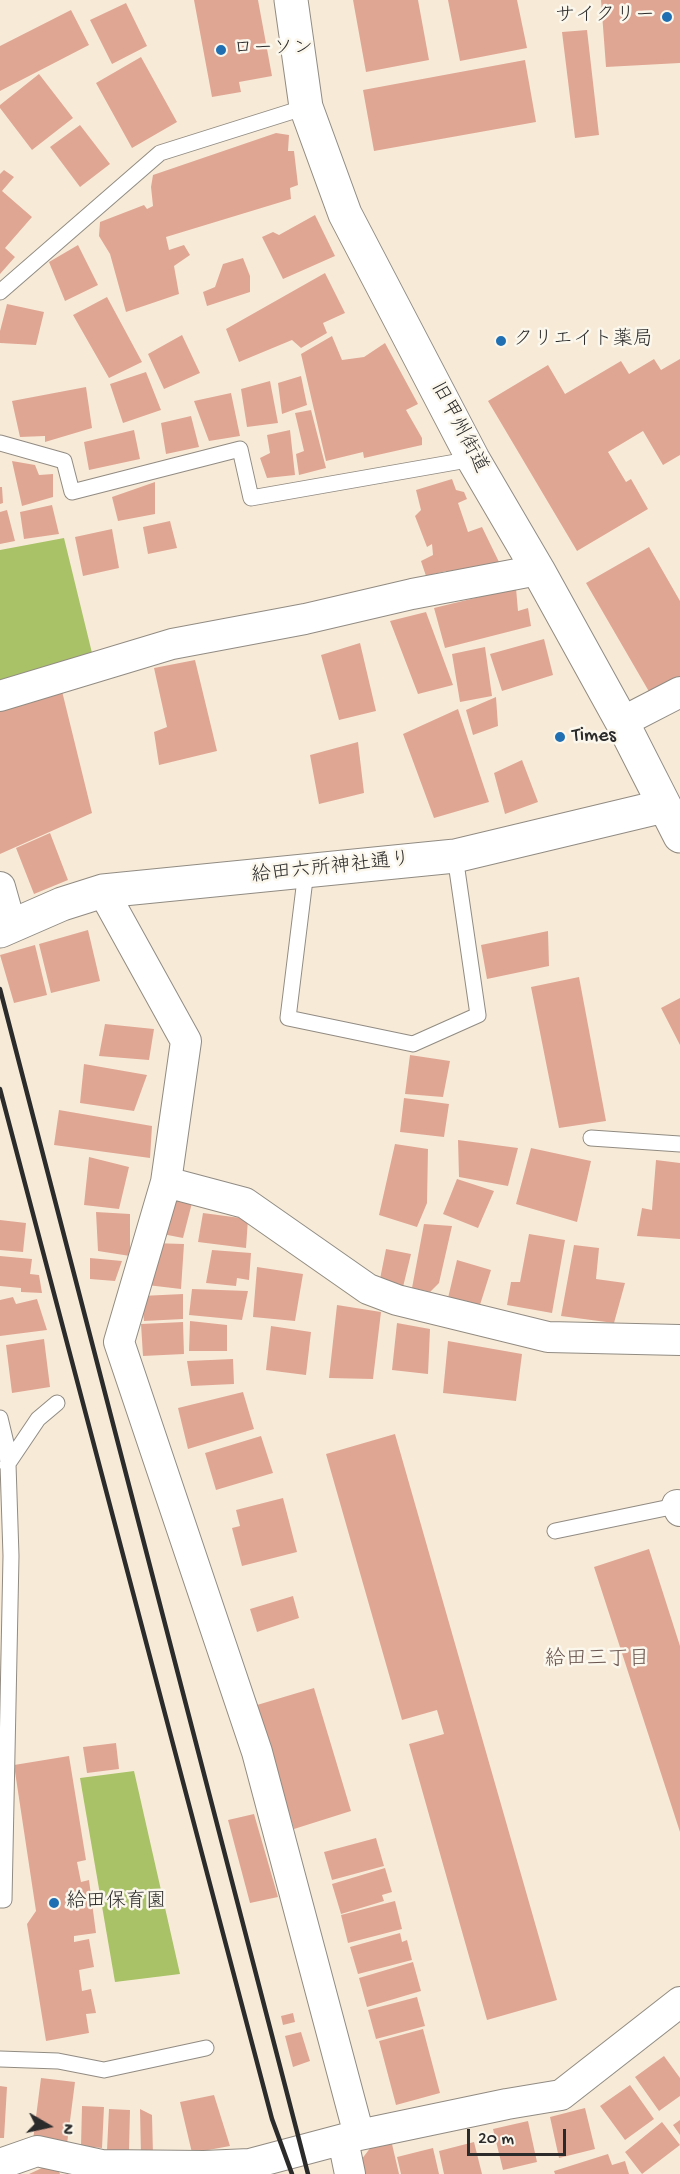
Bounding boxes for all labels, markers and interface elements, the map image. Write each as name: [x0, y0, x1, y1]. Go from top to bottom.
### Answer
place label: サイクリー: [555, 5, 655, 29]
marker: サイクリー: [660, 10, 674, 24]
place label: ローソン: [233, 38, 313, 62]
marker: ローソン: [214, 43, 228, 57]
place label: クリエイト薬局: [513, 329, 653, 353]
marker: クリエイト薬局: [494, 334, 508, 348]
street label: 旧甲州街道: [424, 378, 492, 478]
place label: Times: [572, 725, 616, 749]
marker: Times: [553, 730, 567, 744]
street label: 給田六所神社通り: [250, 849, 412, 889]
district label: 給田三丁目: [545, 1648, 649, 1674]
place label: 給田保育園: [66, 1891, 166, 1915]
marker: 給田保育園: [47, 1896, 61, 1910]
north arrow: [18, 2096, 78, 2156]
scale bar: [470, 2117, 569, 2155]
text: N: [56, 2122, 76, 2136]
text: 20 m: [478, 2129, 514, 2150]

